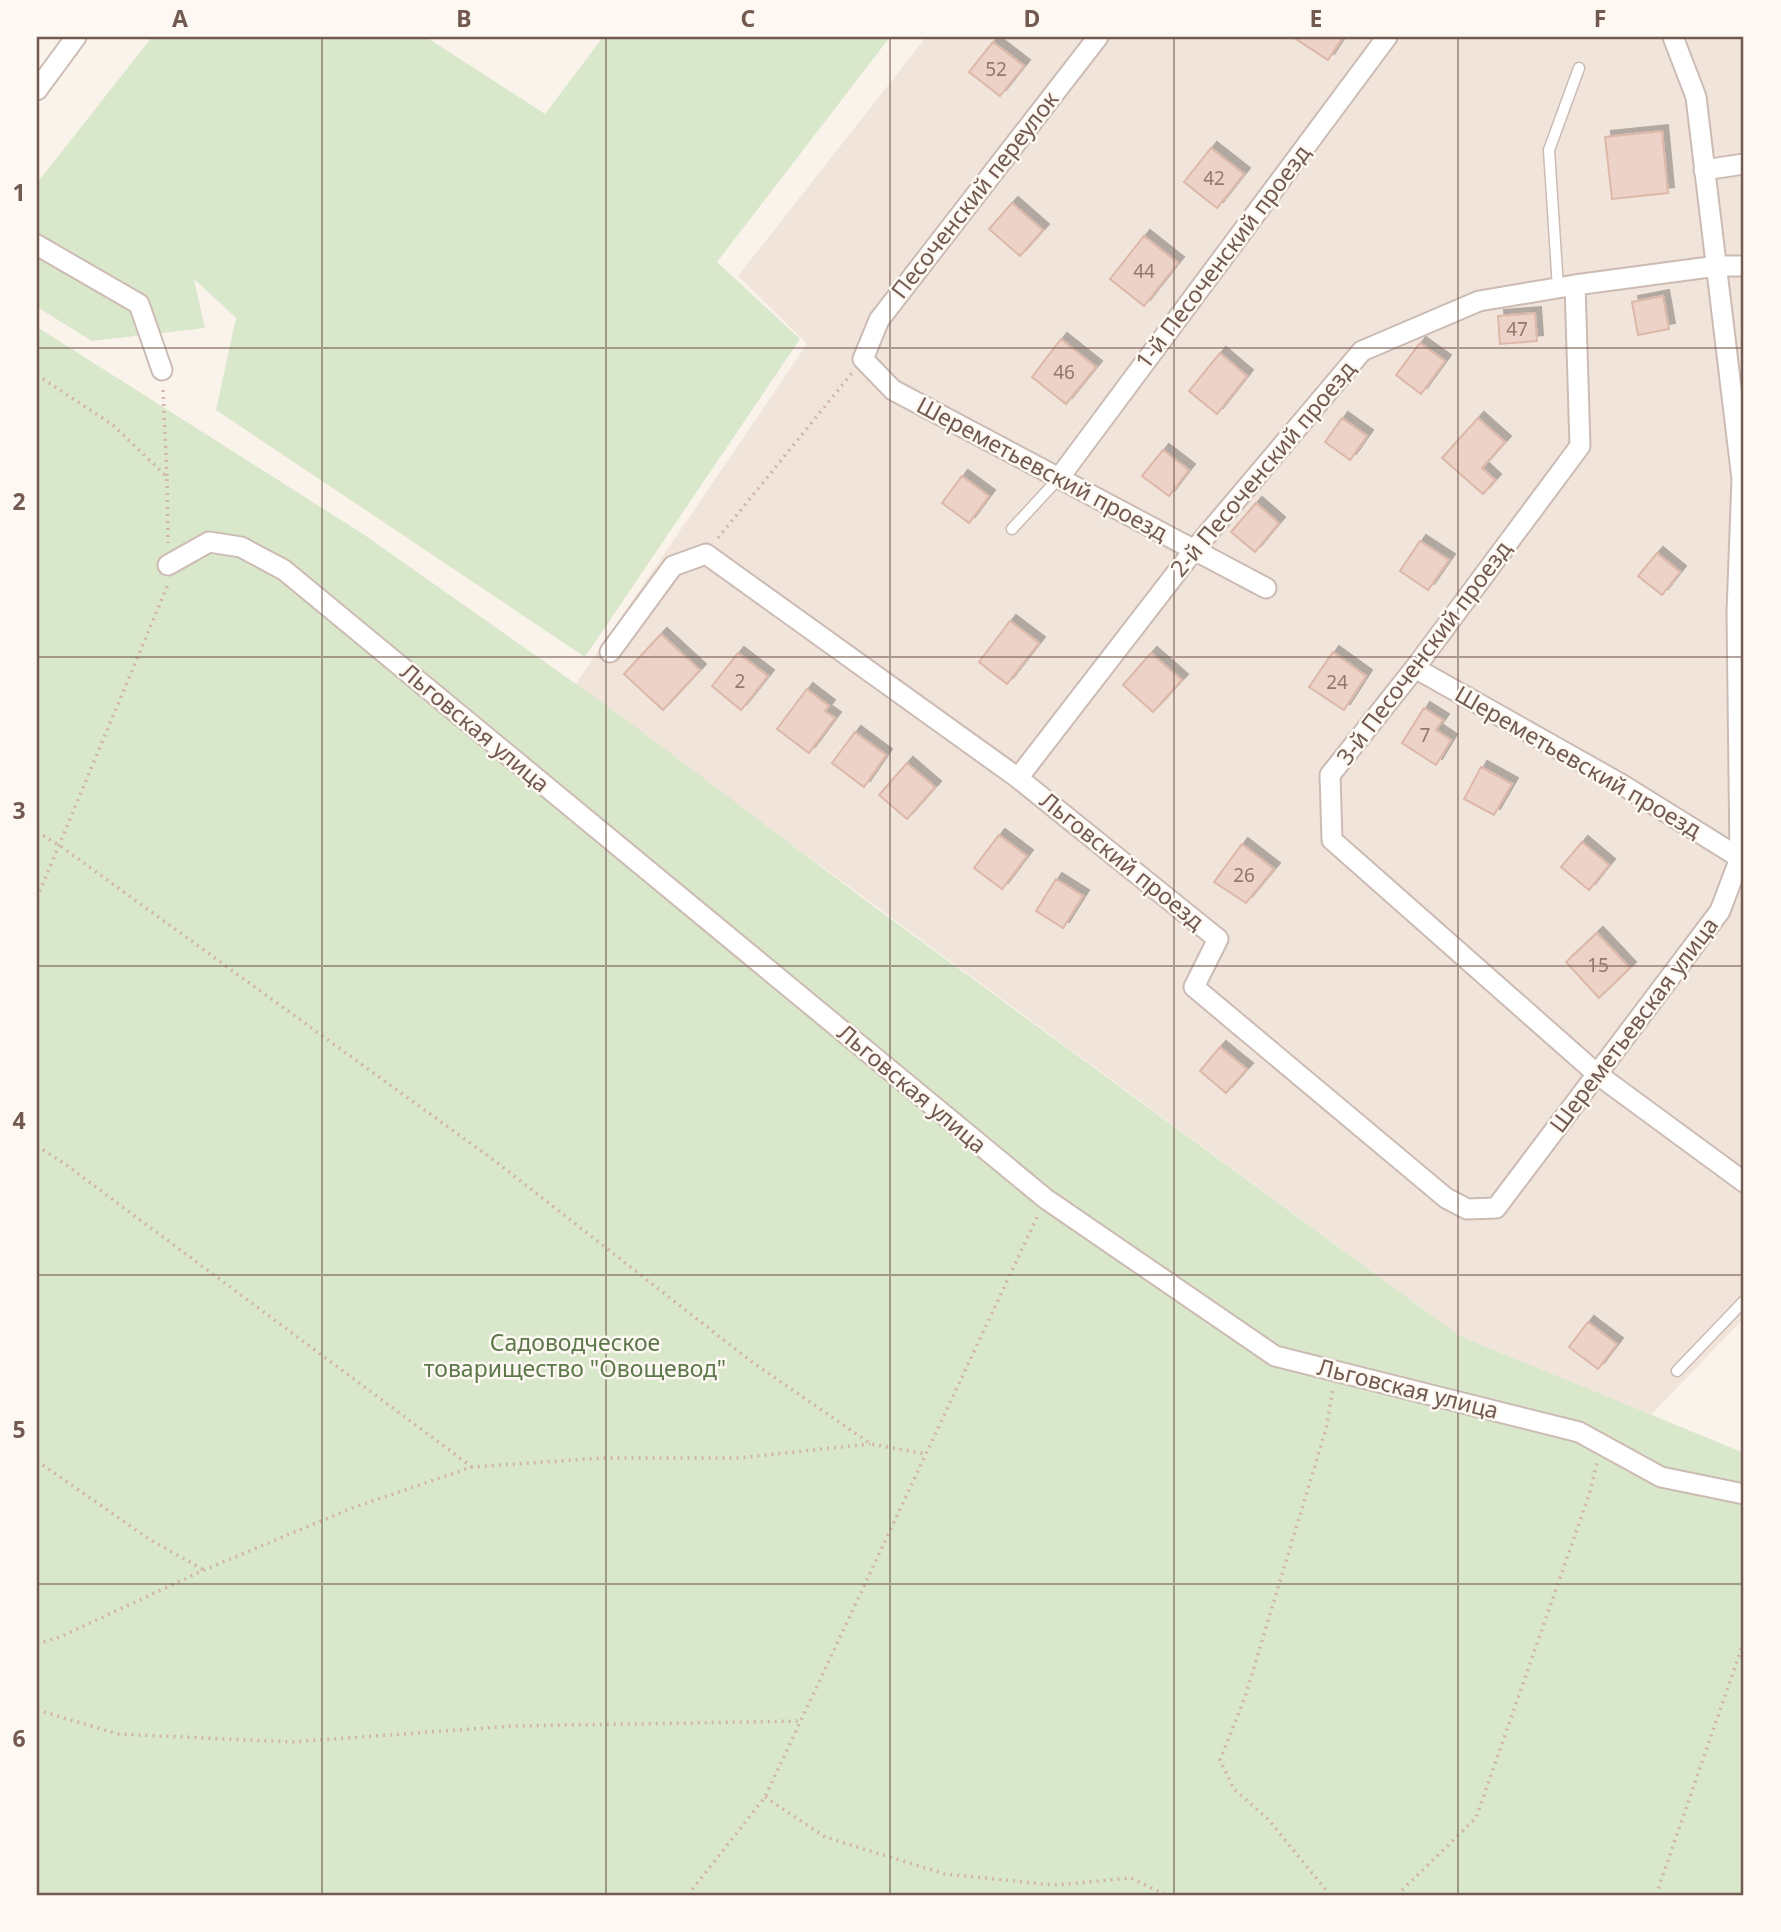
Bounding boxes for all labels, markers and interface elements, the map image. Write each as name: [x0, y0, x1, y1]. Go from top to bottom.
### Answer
text: A: [172, 2, 188, 34]
text: B: [456, 2, 472, 34]
text: C: [741, 2, 756, 34]
text: D: [1024, 2, 1040, 34]
text: E: [1310, 2, 1322, 34]
text: F: [1594, 2, 1606, 34]
house number: 52: [985, 56, 1007, 82]
street label: Песоченский переулок: [883, 83, 1066, 305]
street label: 1-й Песоченский проезд: [1127, 138, 1317, 375]
house number: 42: [1203, 165, 1225, 191]
text: 1: [12, 176, 26, 208]
house number: 44: [1133, 258, 1155, 284]
house number: 47: [1506, 316, 1528, 342]
street label: 2-й Песоченский проезд: [1162, 354, 1362, 583]
house number: 46: [1053, 359, 1075, 385]
street label: Шереметьевский проезд: [911, 388, 1173, 548]
text: 2: [12, 485, 26, 517]
street label: 3-й Песоченский проезд: [1328, 534, 1518, 771]
street label: Льговская улица: [394, 655, 557, 799]
house number: 2: [735, 668, 745, 694]
house number: 24: [1326, 669, 1348, 695]
street label: Шереметьевский проезд: [1449, 677, 1708, 845]
house number: 7: [1420, 722, 1430, 748]
street label: Льговский проезд: [1034, 784, 1211, 936]
text: 3: [12, 794, 26, 826]
house number: 26: [1233, 862, 1255, 888]
street label: Шереметьевская улица: [1541, 910, 1725, 1139]
house number: 15: [1587, 952, 1609, 978]
street label: Льговская улица: [831, 1016, 994, 1160]
text: 4: [12, 1104, 26, 1136]
park label: Садоводческое товарищество "Овощевод": [424, 1326, 726, 1384]
street label: Льговская улица: [1314, 1350, 1502, 1426]
text: 5: [12, 1413, 26, 1445]
text: 6: [12, 1722, 26, 1754]

